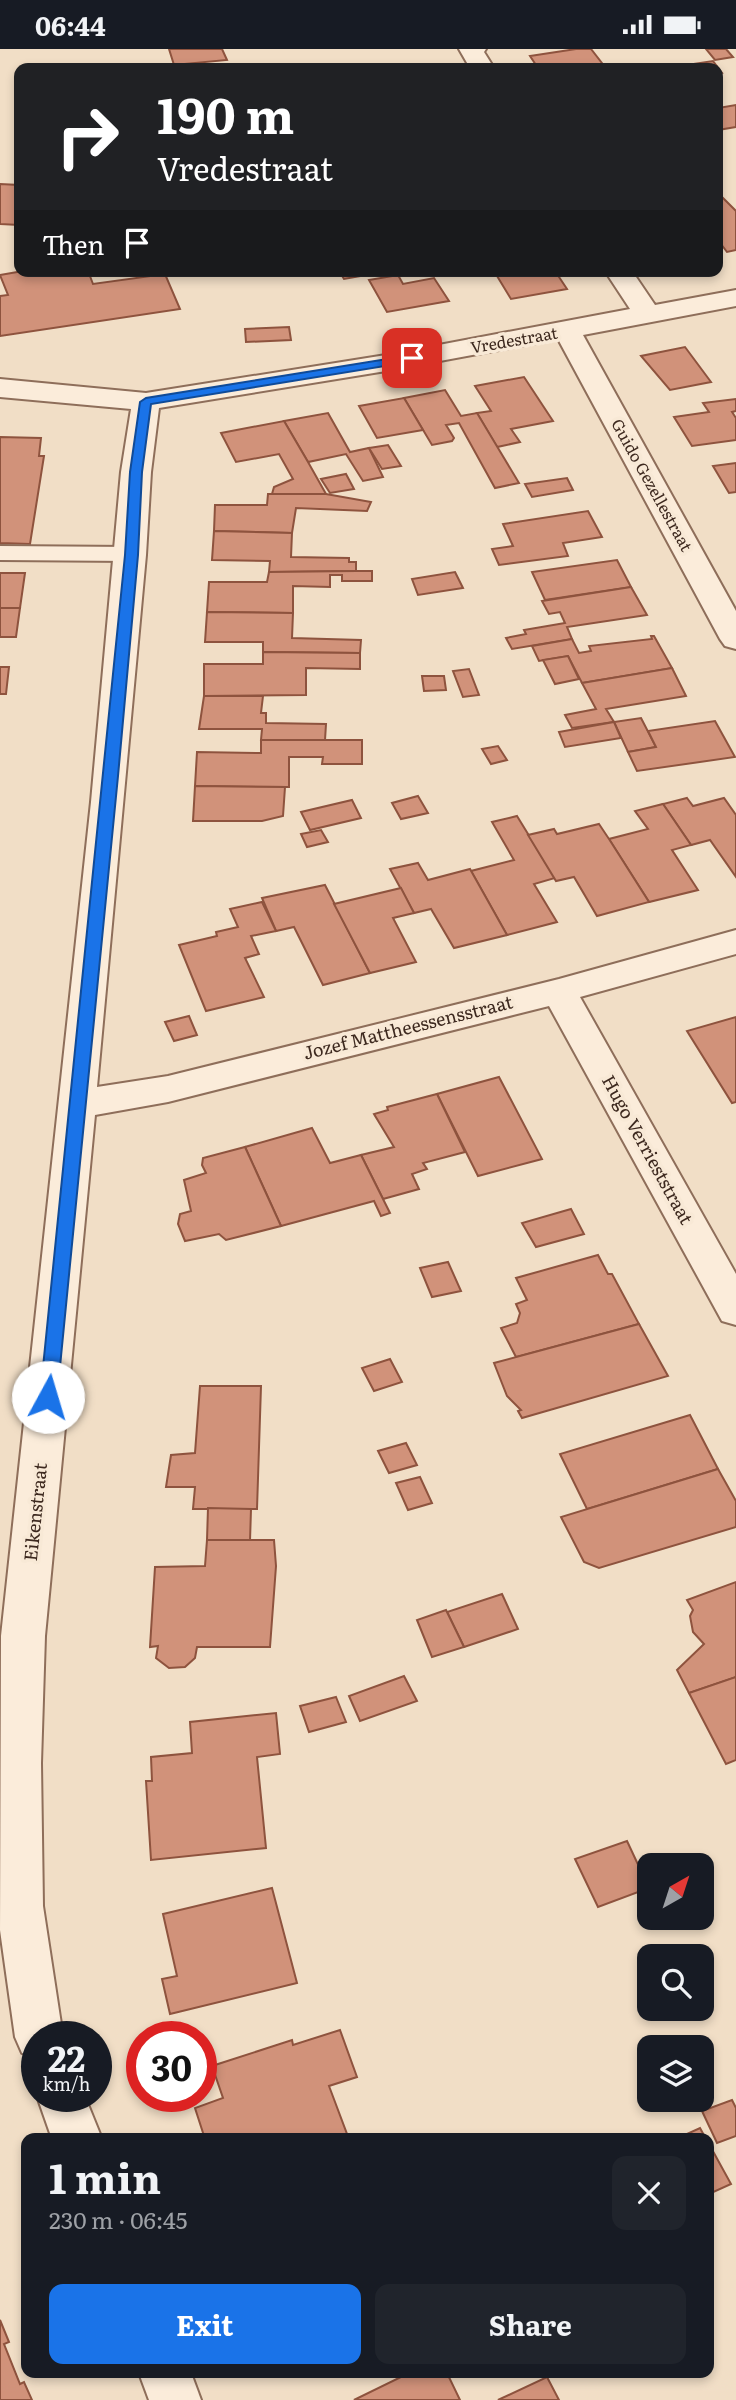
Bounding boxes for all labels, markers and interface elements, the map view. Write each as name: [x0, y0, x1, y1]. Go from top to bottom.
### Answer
text: 06:44: [35, 5, 106, 44]
text: 190 m: [157, 76, 294, 149]
icon: right: [42, 91, 133, 182]
text: Vredestraat: [157, 143, 333, 191]
text: Then: [42, 224, 104, 263]
icon: arrive: [118, 224, 156, 262]
street label: Vredestraat: [468, 319, 560, 358]
pin: [382, 328, 442, 388]
icon: arrive: [393, 339, 431, 377]
street label: Guido Gezellestraat: [606, 414, 700, 556]
street label: Jozef Mattheessensstraat: [300, 987, 516, 1066]
street label: Hugo Verrieststraat: [596, 1070, 701, 1230]
position arrow: [11, 1360, 85, 1434]
street label: Eikenstraat: [16, 1461, 53, 1562]
north arrow: [637, 1853, 714, 1930]
map controls: [637, 1853, 714, 2112]
button: search: [637, 1944, 714, 2021]
speed limit sign: 30: [126, 2021, 217, 2112]
text: 22: [48, 2031, 85, 2083]
button: layers: [637, 2035, 714, 2112]
text: km/h: [43, 2070, 90, 2097]
text: 1 min: [49, 2145, 161, 2207]
button: close: [612, 2156, 686, 2230]
text: 230 m · 06:45: [49, 2202, 187, 2236]
button: Exit: [49, 2284, 361, 2364]
button: Share: [375, 2284, 686, 2364]

